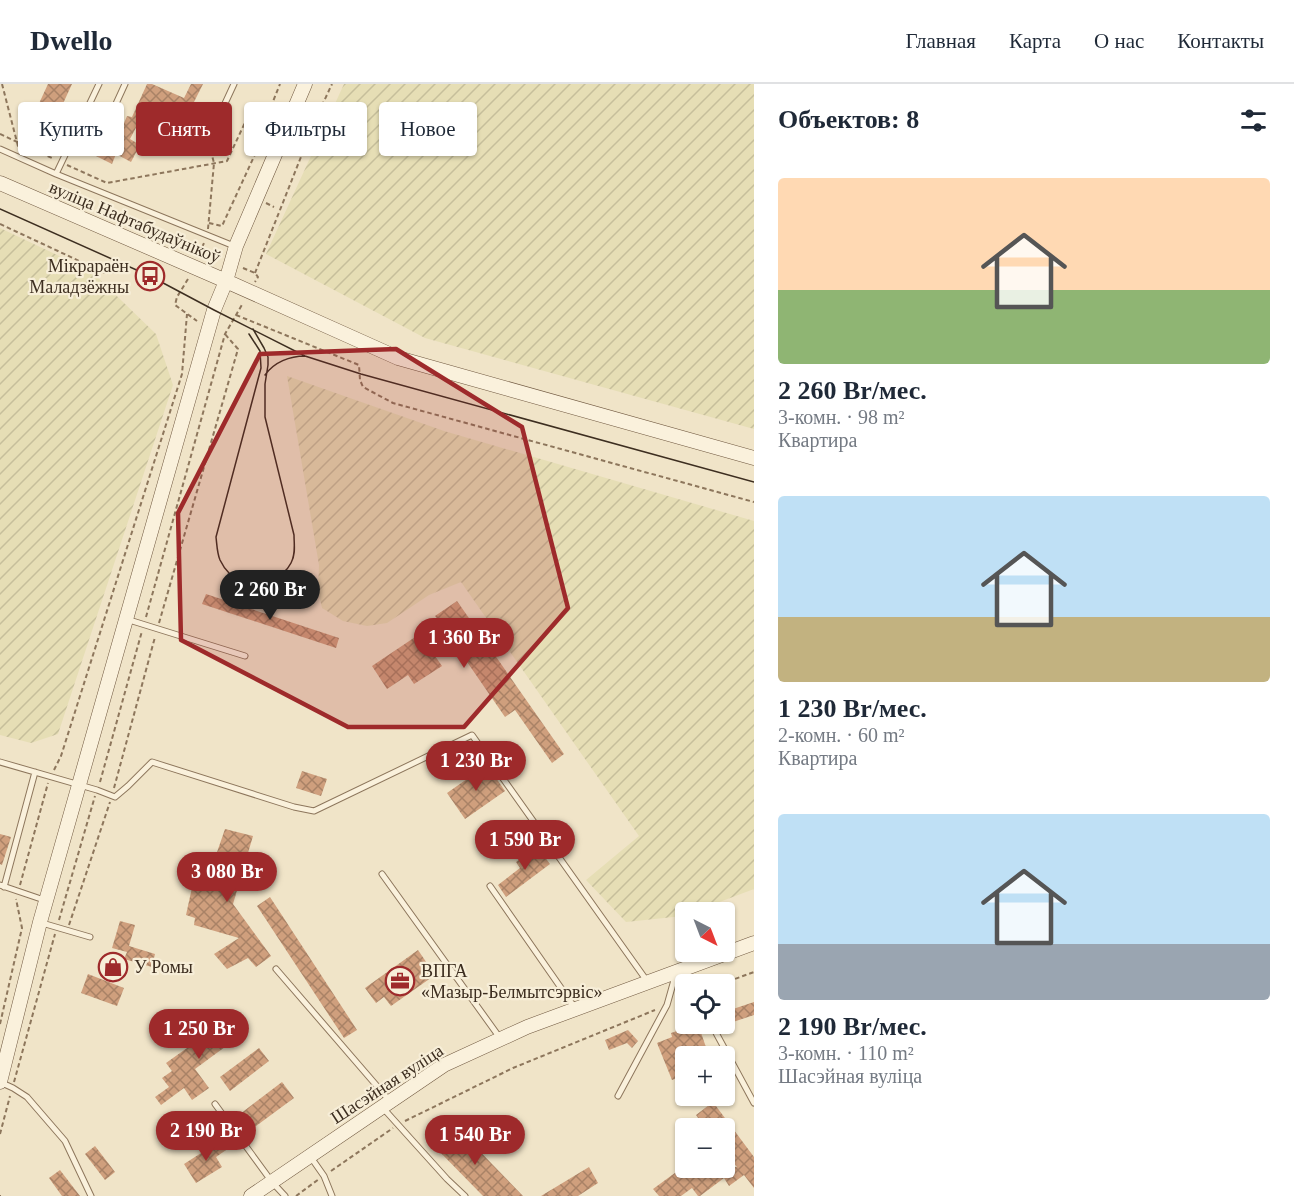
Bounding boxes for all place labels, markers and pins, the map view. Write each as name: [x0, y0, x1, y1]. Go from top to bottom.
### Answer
place label: Мікрараён Маладзёжны: [29, 256, 129, 297]
bus stop icon: Мікрараён Маладзёжны: [134, 260, 166, 292]
pin: 2 260 Br: [208, 570, 332, 621]
pin: 1 360 Br: [402, 618, 526, 669]
pin: 1 230 Br: [414, 741, 538, 792]
pin: 1 590 Br: [463, 820, 587, 871]
pin: 3 080 Br: [165, 852, 289, 903]
shop icon: У Ромы: [97, 951, 129, 983]
place label: У Ромы: [134, 957, 193, 977]
place label: ВПГА «Мазыр-Белмытсэрвіс»: [421, 961, 603, 1002]
office icon: ВПГА «Мазыр-Белмытсэрвіс»: [384, 965, 416, 997]
pin: 1 250 Br: [137, 1009, 261, 1060]
pin: 2 190 Br: [144, 1111, 268, 1162]
pin: 1 540 Br: [413, 1115, 537, 1166]

